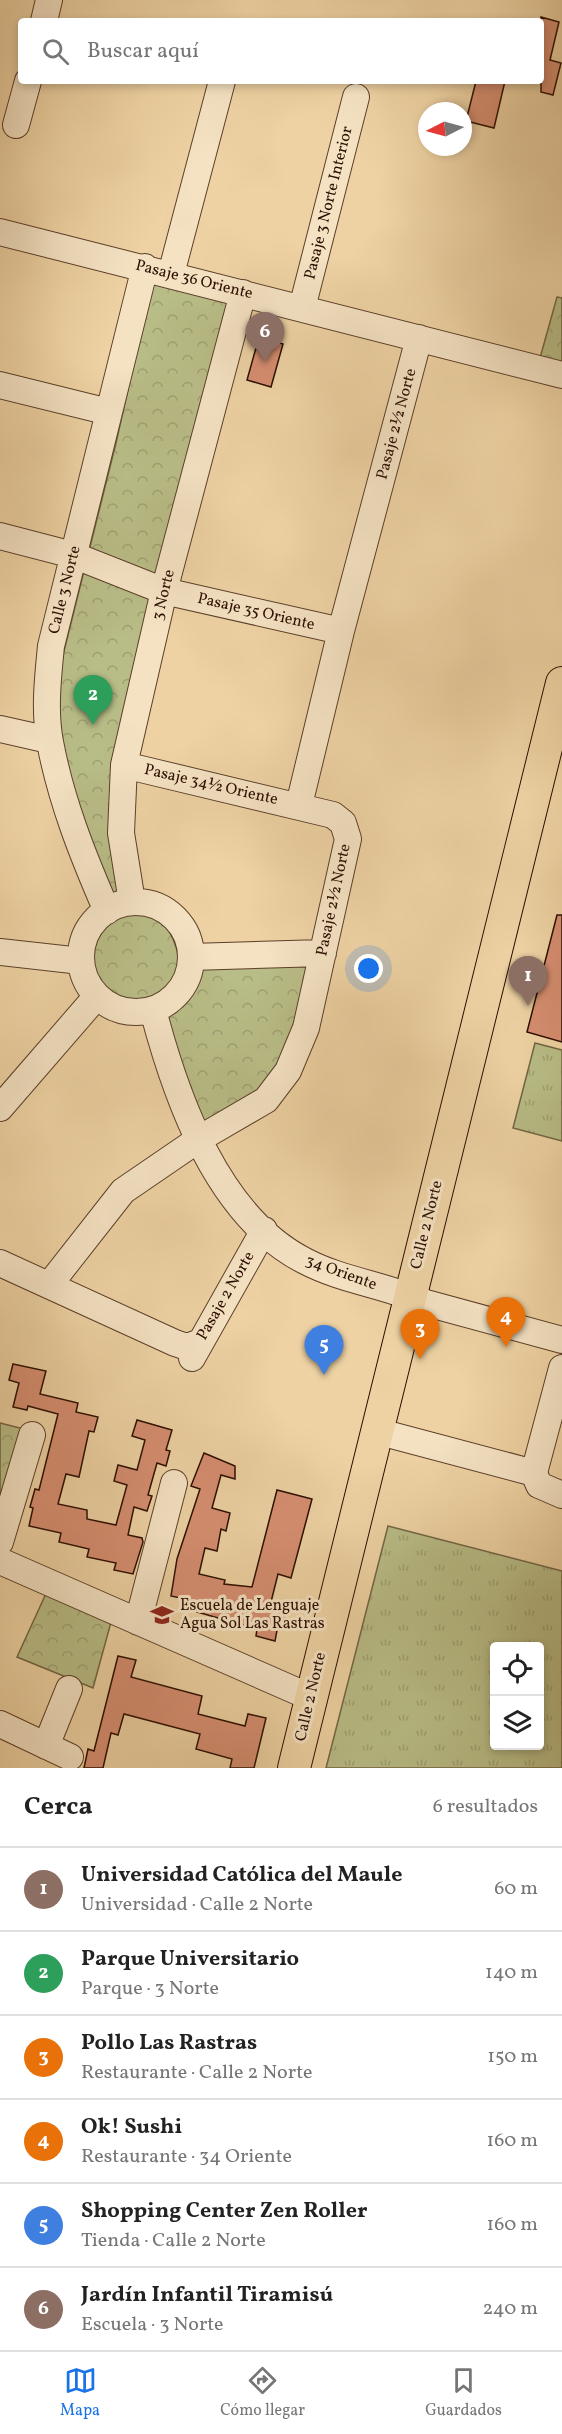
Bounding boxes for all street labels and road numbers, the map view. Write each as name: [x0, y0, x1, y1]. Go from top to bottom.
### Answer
street label: Pasaje 3 Norte Interior: [299, 124, 359, 282]
street label: Pasaje 36 Oriente: [133, 255, 255, 305]
street label: Pasaje 2½ Norte: [372, 366, 422, 482]
street label: Calle 3 Norte: [43, 544, 87, 636]
street label: 3 Norte: [147, 567, 181, 623]
street label: Pasaje 35 Oriente: [195, 588, 317, 636]
street label: Pasaje 34½ Oriente: [142, 759, 280, 811]
street label: Pasaje 2½ Norte: [311, 842, 357, 958]
street label: Calle 2 Norte: [405, 1178, 449, 1272]
street label: Pasaje 2 Norte: [192, 1247, 260, 1345]
street label: 34 Oriente: [302, 1250, 380, 1296]
street label: Calle 2 Norte: [290, 1650, 332, 1744]

